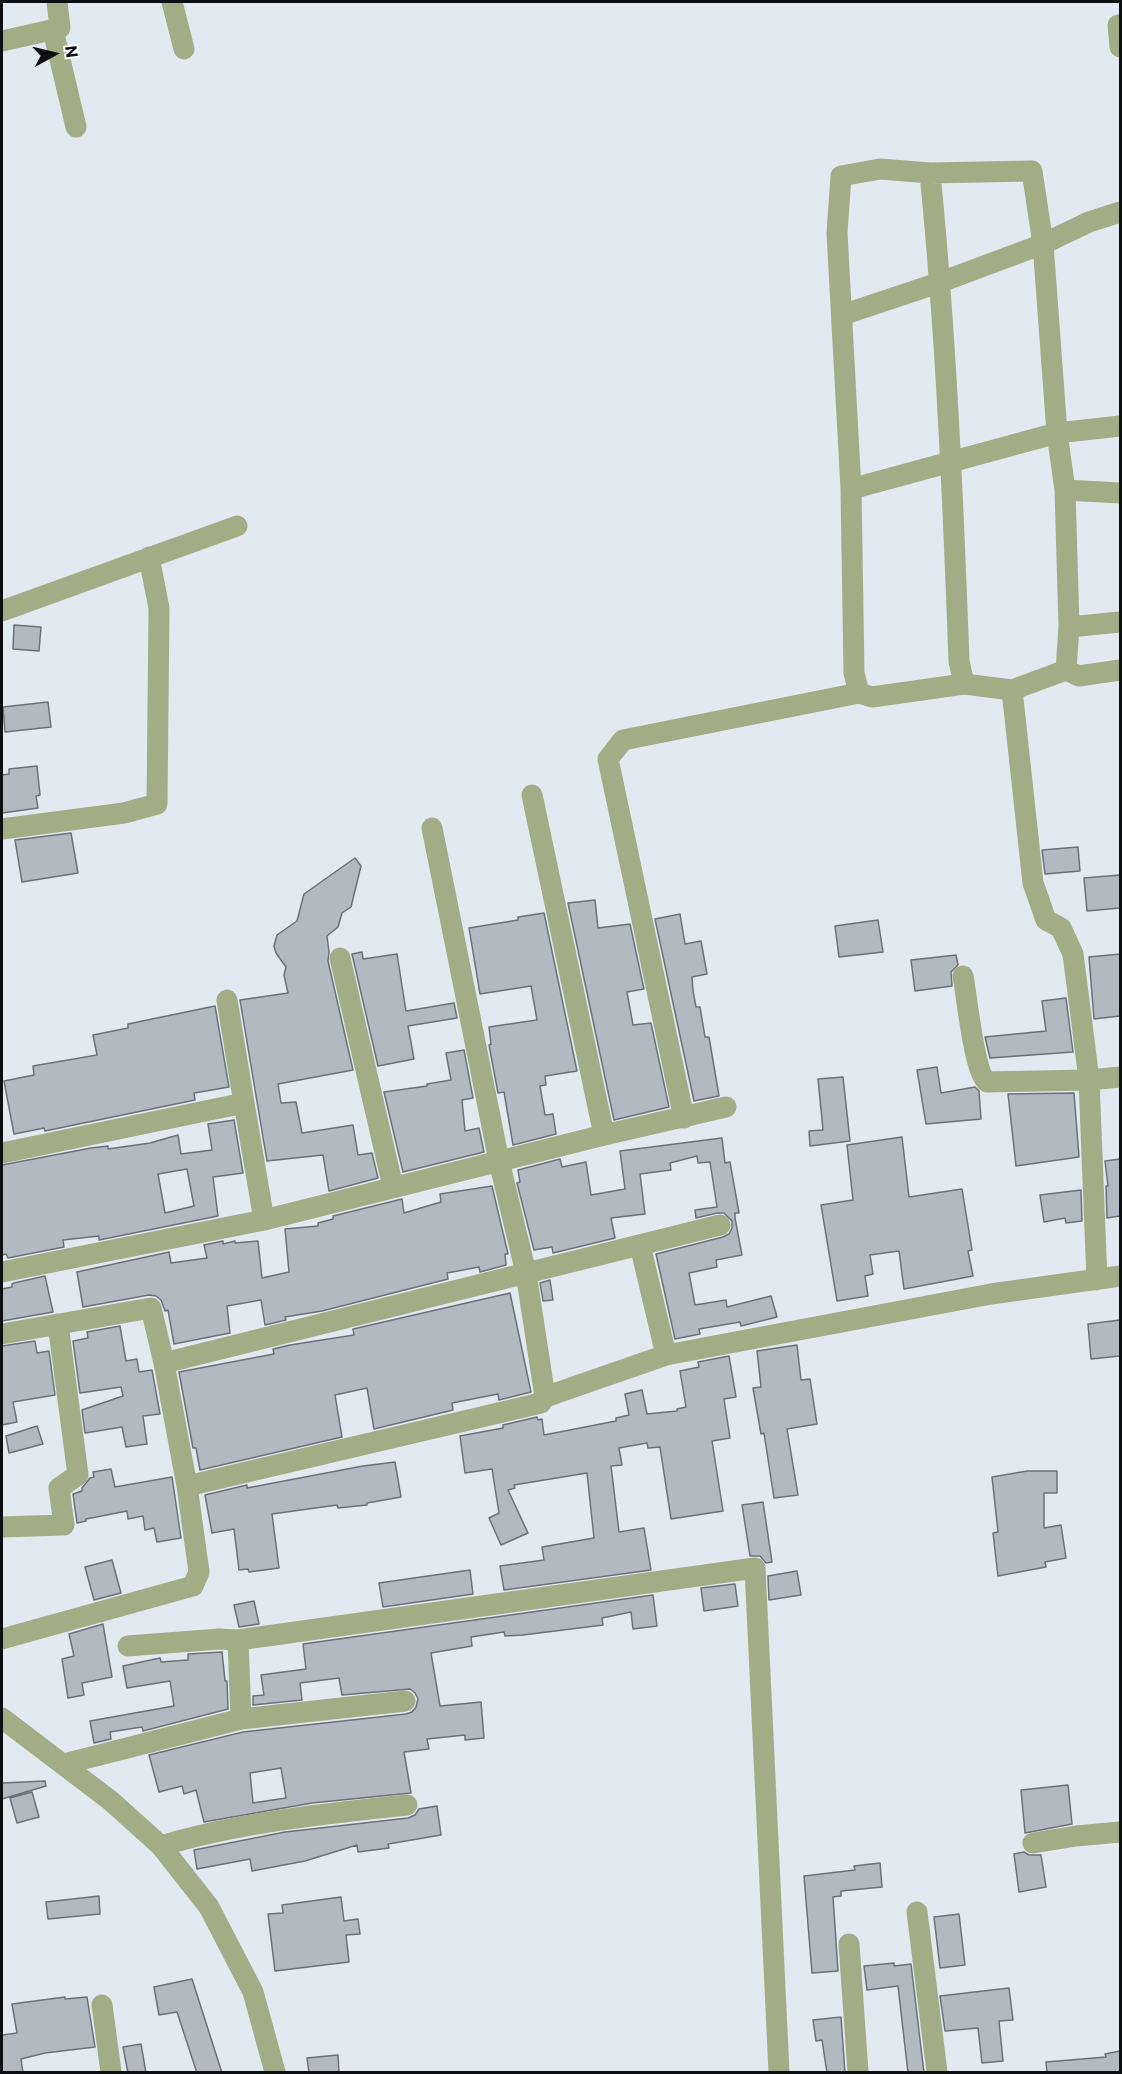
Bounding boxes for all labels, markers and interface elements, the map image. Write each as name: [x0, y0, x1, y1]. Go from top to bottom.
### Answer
north arrow: [24, 24, 84, 84]
text: N: [62, 44, 83, 59]

